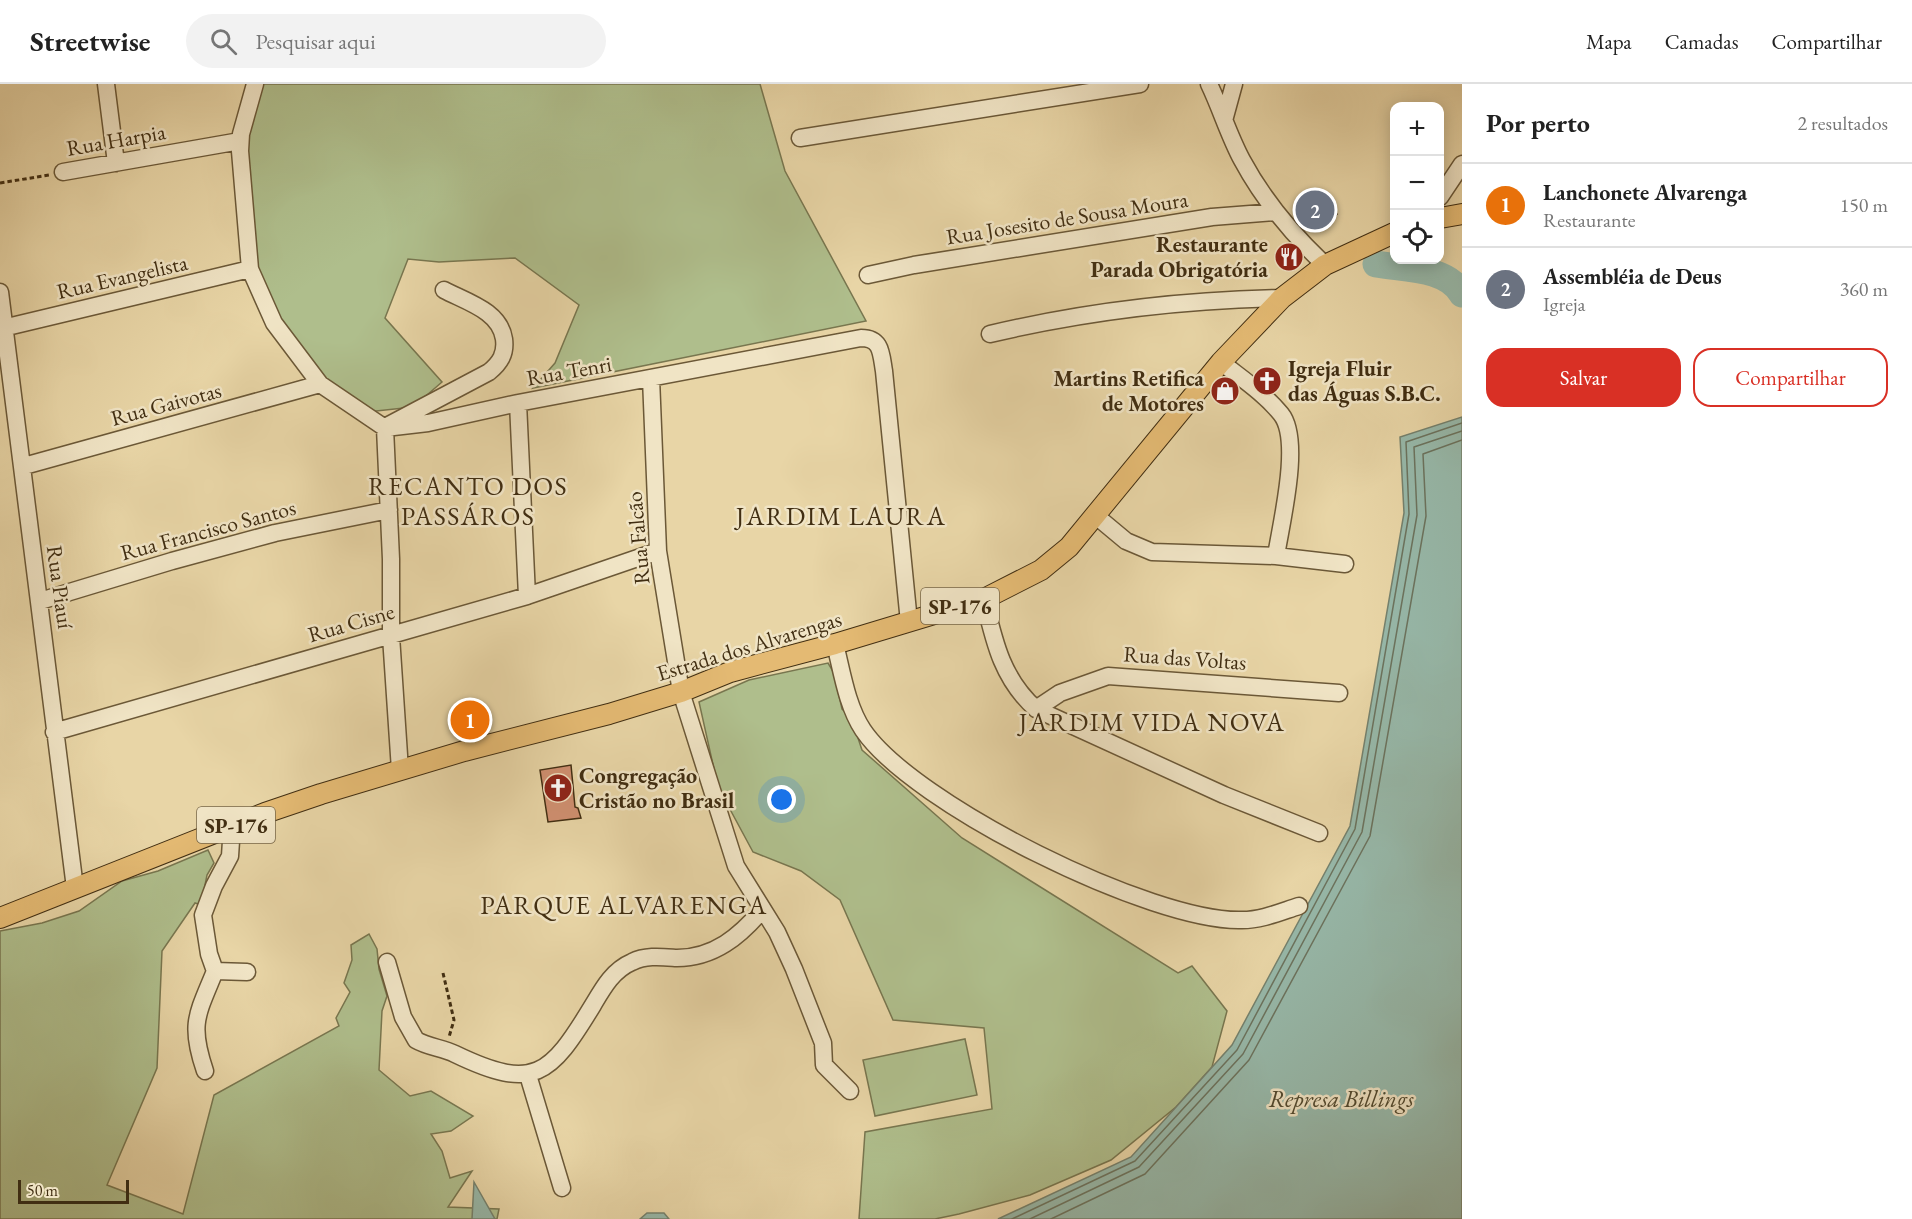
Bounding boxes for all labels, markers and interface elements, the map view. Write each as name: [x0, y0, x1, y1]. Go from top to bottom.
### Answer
search box: [186, 14, 606, 68]
text: Streetwise: [30, 23, 150, 59]
icon: search: [207, 25, 240, 58]
text: Pesquisar aqui: [255, 27, 376, 56]
text: Mapa: [1586, 28, 1632, 55]
text: Camadas: [1665, 28, 1738, 55]
text: Compartilhar: [1771, 28, 1882, 55]
map controls: [1390, 102, 1444, 264]
button: +: [1390, 102, 1444, 156]
text: Por perto: [1486, 106, 1590, 140]
text: 2 resultados: [1797, 110, 1888, 136]
street label: Rua Harpia: [64, 117, 168, 163]
button: −: [1390, 156, 1444, 210]
text: Lanchonete Alvarenga: [1543, 178, 1747, 207]
street label: Rua Josesito de Sousa Moura: [944, 185, 1190, 251]
pin: 2: [1296, 188, 1334, 232]
text: 1: [1500, 192, 1511, 218]
text: 150 m: [1840, 192, 1888, 218]
text: Restaurante: [1543, 207, 1636, 233]
button: locate: [1390, 210, 1444, 264]
place label: Restaurante Parada Obrigatória: [1090, 230, 1268, 284]
restaurant icon: Restaurante Parada Obrigatória: [1273, 241, 1305, 273]
street label: Rua Evangelista: [54, 248, 191, 306]
text: Assembléia de Deus: [1543, 262, 1722, 291]
text: 2: [1500, 276, 1511, 302]
text: 360 m: [1840, 276, 1888, 302]
text: Igreja: [1543, 291, 1585, 317]
button: Salvar: [1486, 348, 1681, 407]
button: Compartilhar: [1693, 348, 1888, 407]
street label: Rua Tenri: [524, 349, 614, 393]
place label: Igreja Fluir das Águas S.B.C.: [1288, 354, 1441, 408]
place label: Martins Retifica de Motores: [1053, 364, 1204, 418]
church icon: Igreja Fluir das Águas S.B.C.: [1251, 365, 1283, 397]
street label: Rua Gaivotas: [107, 375, 225, 433]
shop icon: Martins Retifica de Motores: [1209, 375, 1241, 407]
district label: RECANTO DOS PASSÁROS: [368, 469, 568, 533]
street label: Rua Falcão: [619, 490, 657, 586]
street label: Rua Francisco Santos: [117, 493, 299, 567]
district label: JARDIM LAURA: [734, 499, 946, 533]
street label: Rua Piauí: [40, 544, 80, 631]
road number: SP-176: [921, 588, 999, 624]
street label: Rua Cisne: [304, 597, 398, 649]
street label: Estrada dos Alvarengas: [653, 604, 845, 688]
street label: Rua das Voltas: [1123, 639, 1247, 677]
pin: 1: [450, 698, 490, 742]
district label: JARDIM VIDA NOVA: [1017, 705, 1285, 739]
place label: Congregação Cristão no Brasil: [579, 761, 734, 815]
church icon: Congregação Cristão no Brasil: [542, 772, 574, 804]
your location: [767, 785, 796, 814]
road number: SP-176: [197, 807, 275, 843]
district label: PARQUE ALVARENGA: [480, 888, 768, 922]
water label: Represa Billings: [1268, 1083, 1414, 1114]
scale bar: [18, 1177, 129, 1204]
text: 50 m: [27, 1180, 58, 1201]

